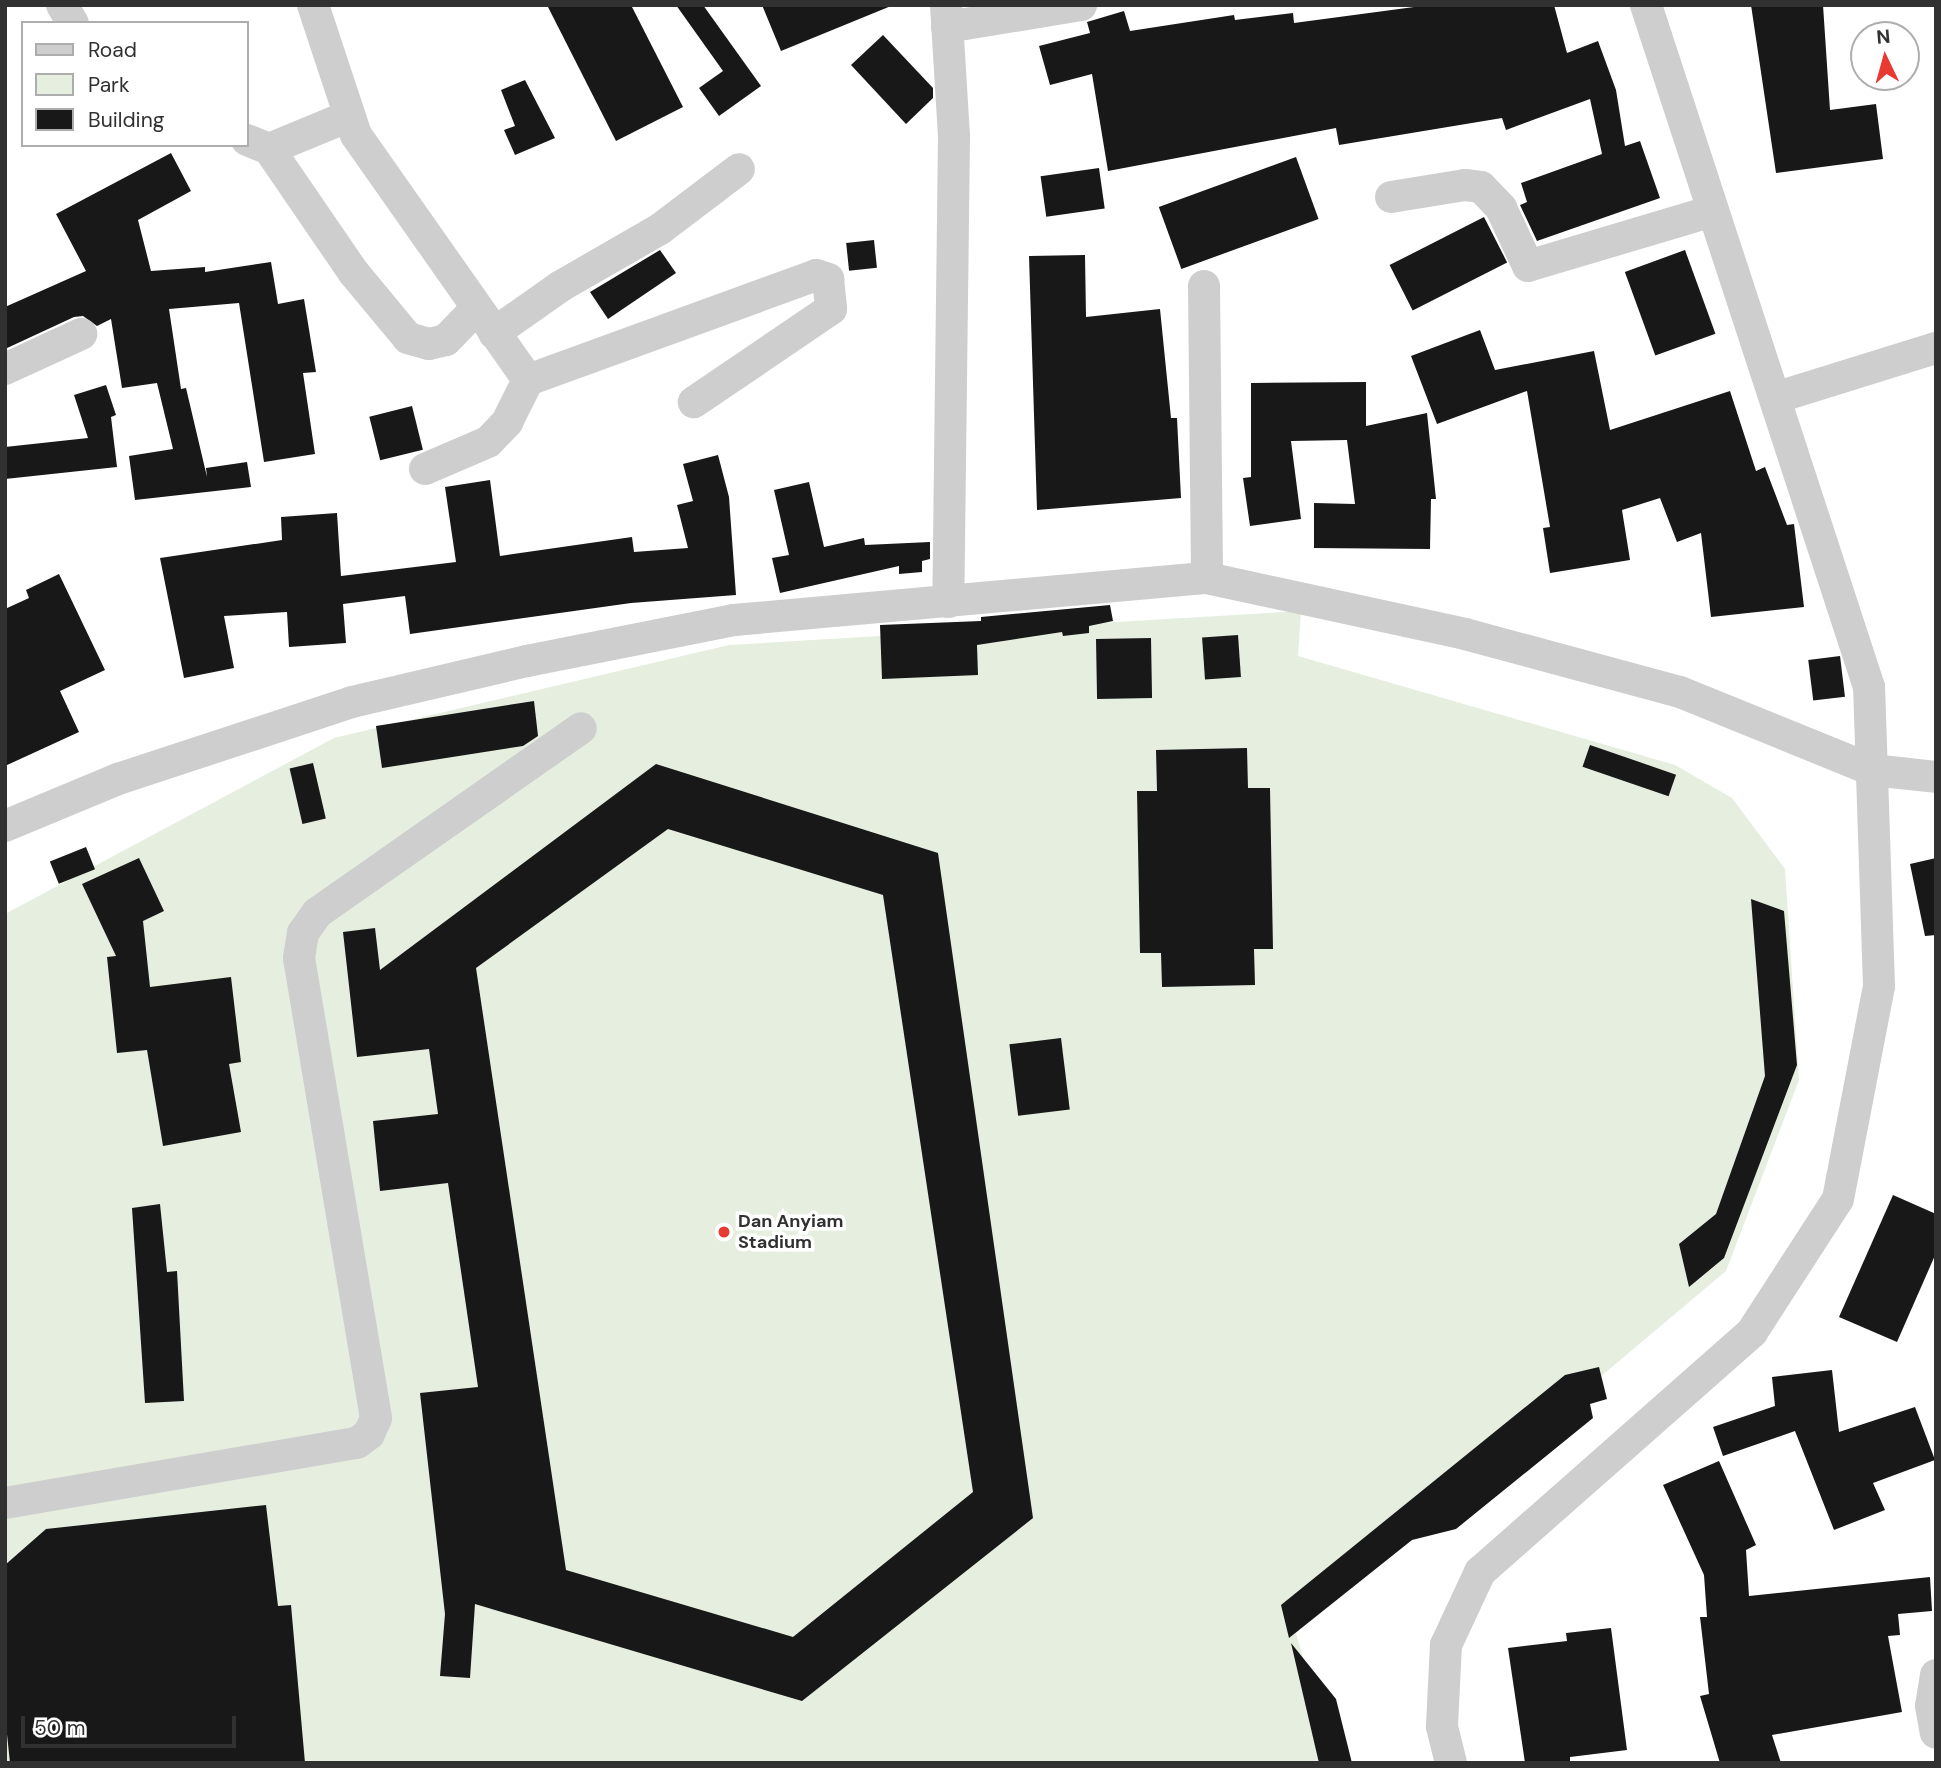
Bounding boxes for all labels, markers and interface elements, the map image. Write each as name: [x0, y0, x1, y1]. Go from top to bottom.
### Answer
legend: [21, 21, 248, 147]
north arrow: [1850, 21, 1920, 91]
text: N: [1875, 24, 1891, 50]
text: Road: [88, 36, 137, 64]
text: Park: [88, 71, 129, 99]
text: Building: [88, 106, 164, 134]
place label: Dan Anyiam Stadium: [738, 1211, 843, 1254]
marker: Dan Anyiam Stadium: [716, 1224, 732, 1240]
scale bar: [24, 1702, 240, 1746]
text: 50 m: [34, 1714, 85, 1742]

